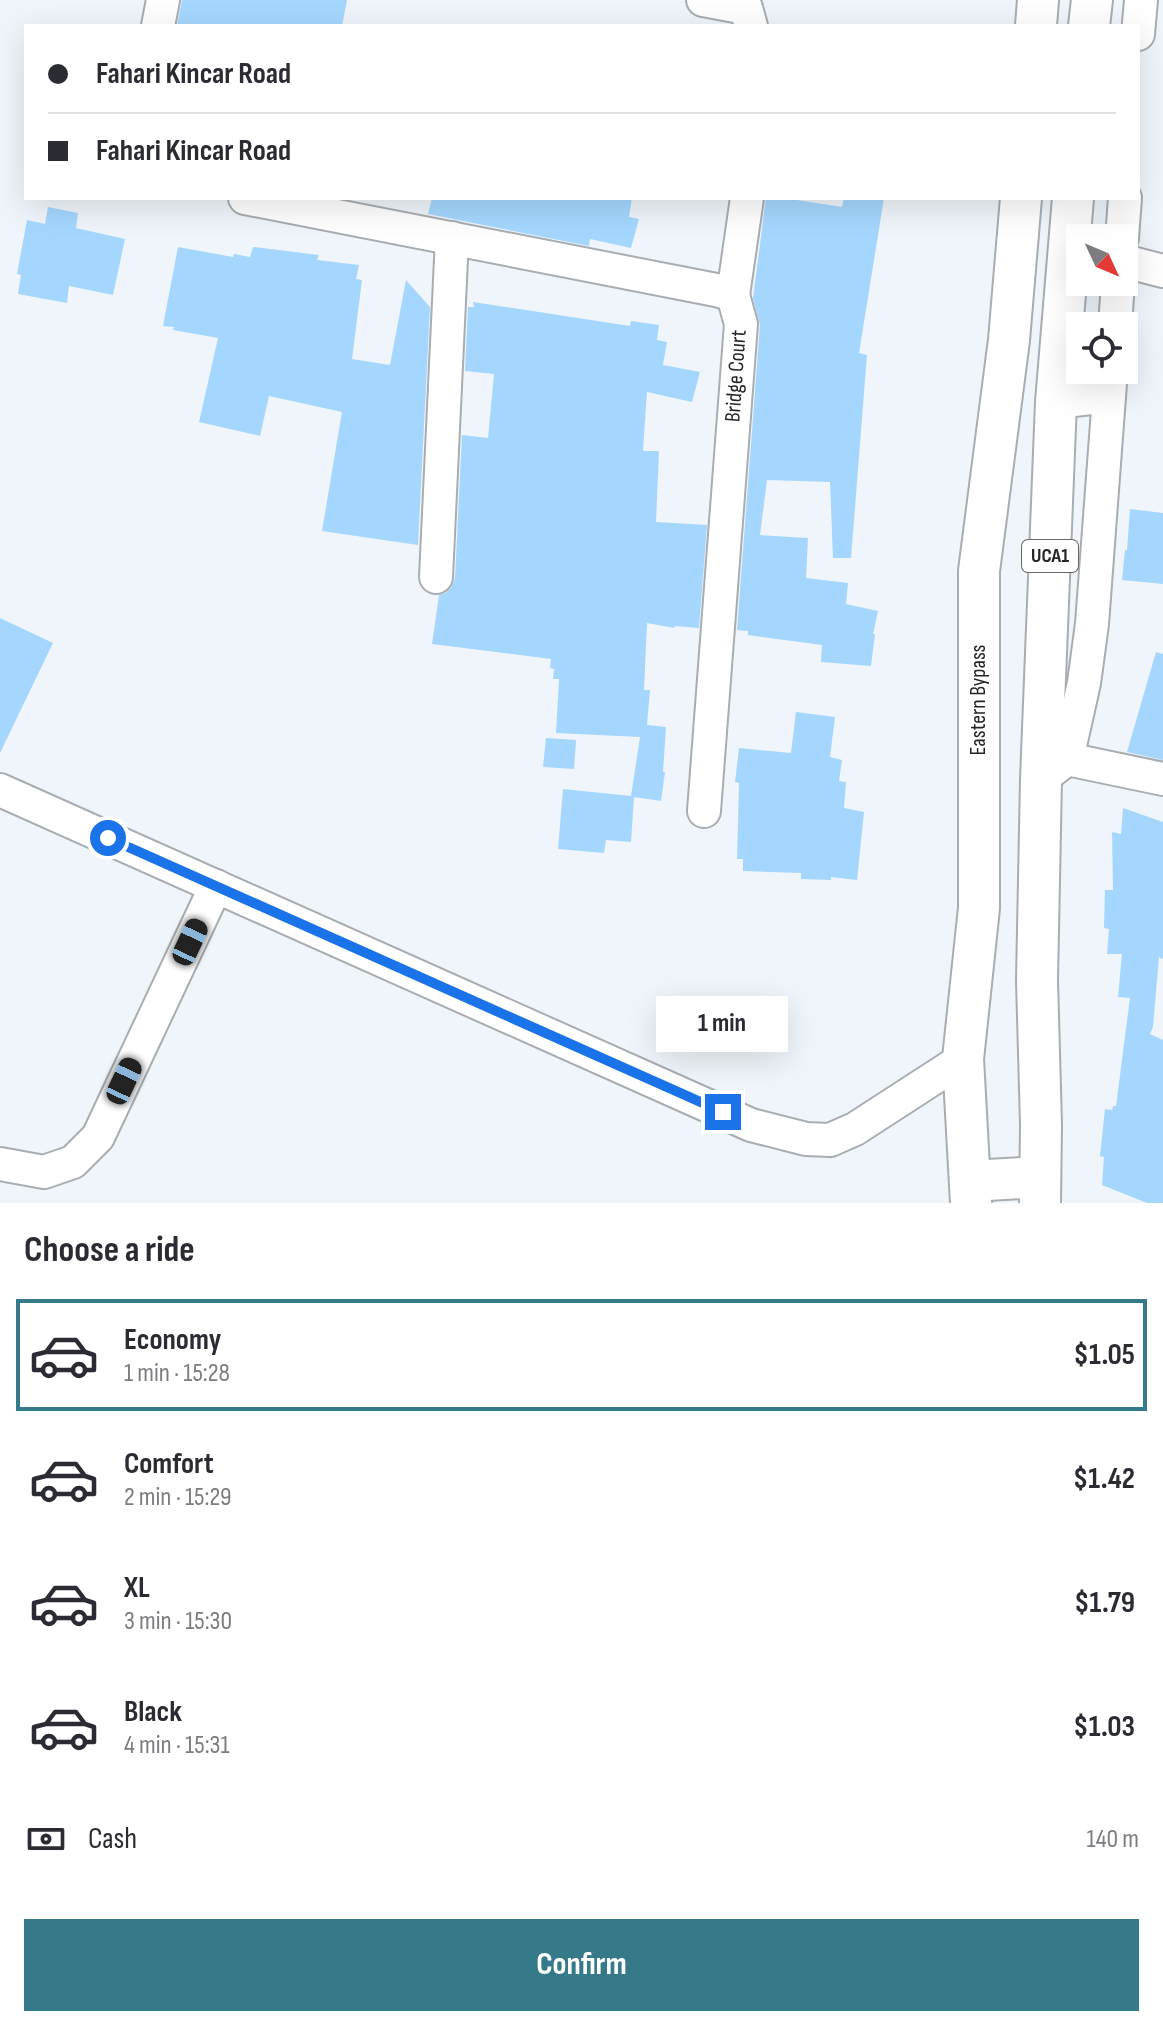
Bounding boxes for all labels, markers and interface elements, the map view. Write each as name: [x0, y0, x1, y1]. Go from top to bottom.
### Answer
text: Fahari Kincar Road: [96, 56, 291, 92]
text: Fahari Kincar Road: [96, 133, 291, 169]
north arrow: [1066, 224, 1138, 296]
map controls: [1066, 224, 1138, 384]
button: locate: [1066, 312, 1138, 384]
street label: Bridge Court: [719, 329, 753, 423]
road number: UCA1: [1022, 540, 1078, 572]
street label: Eastern Bypass: [965, 644, 992, 755]
route start: [90, 820, 126, 856]
car: [169, 915, 211, 969]
callout: 1 min: [657, 996, 789, 1052]
text: 1 min: [698, 1008, 746, 1039]
car: [103, 1054, 145, 1108]
route end: [705, 1094, 741, 1130]
text: Choose a ride: [24, 1229, 195, 1272]
icon: car: [28, 1319, 100, 1391]
text: Economy: [124, 1322, 221, 1358]
text: $1.05: [1074, 1337, 1135, 1373]
text: 1 min · 15:28: [124, 1358, 230, 1389]
icon: car: [28, 1443, 100, 1515]
text: Comfort: [124, 1446, 214, 1482]
text: $1.42: [1073, 1461, 1135, 1497]
text: 2 min · 15:29: [124, 1482, 232, 1513]
icon: car: [28, 1567, 100, 1639]
text: XL: [124, 1570, 150, 1606]
text: $1.79: [1074, 1585, 1135, 1621]
text: 3 min · 15:30: [124, 1606, 232, 1637]
icon: car: [28, 1691, 100, 1763]
text: Black: [124, 1694, 182, 1730]
text: $1.03: [1073, 1709, 1135, 1745]
text: 4 min · 15:31: [124, 1730, 230, 1761]
icon: cash: [24, 1817, 68, 1861]
text: Cash: [88, 1821, 137, 1857]
text: 140 m: [1087, 1824, 1139, 1855]
button: Confirm: [24, 1919, 1139, 2011]

